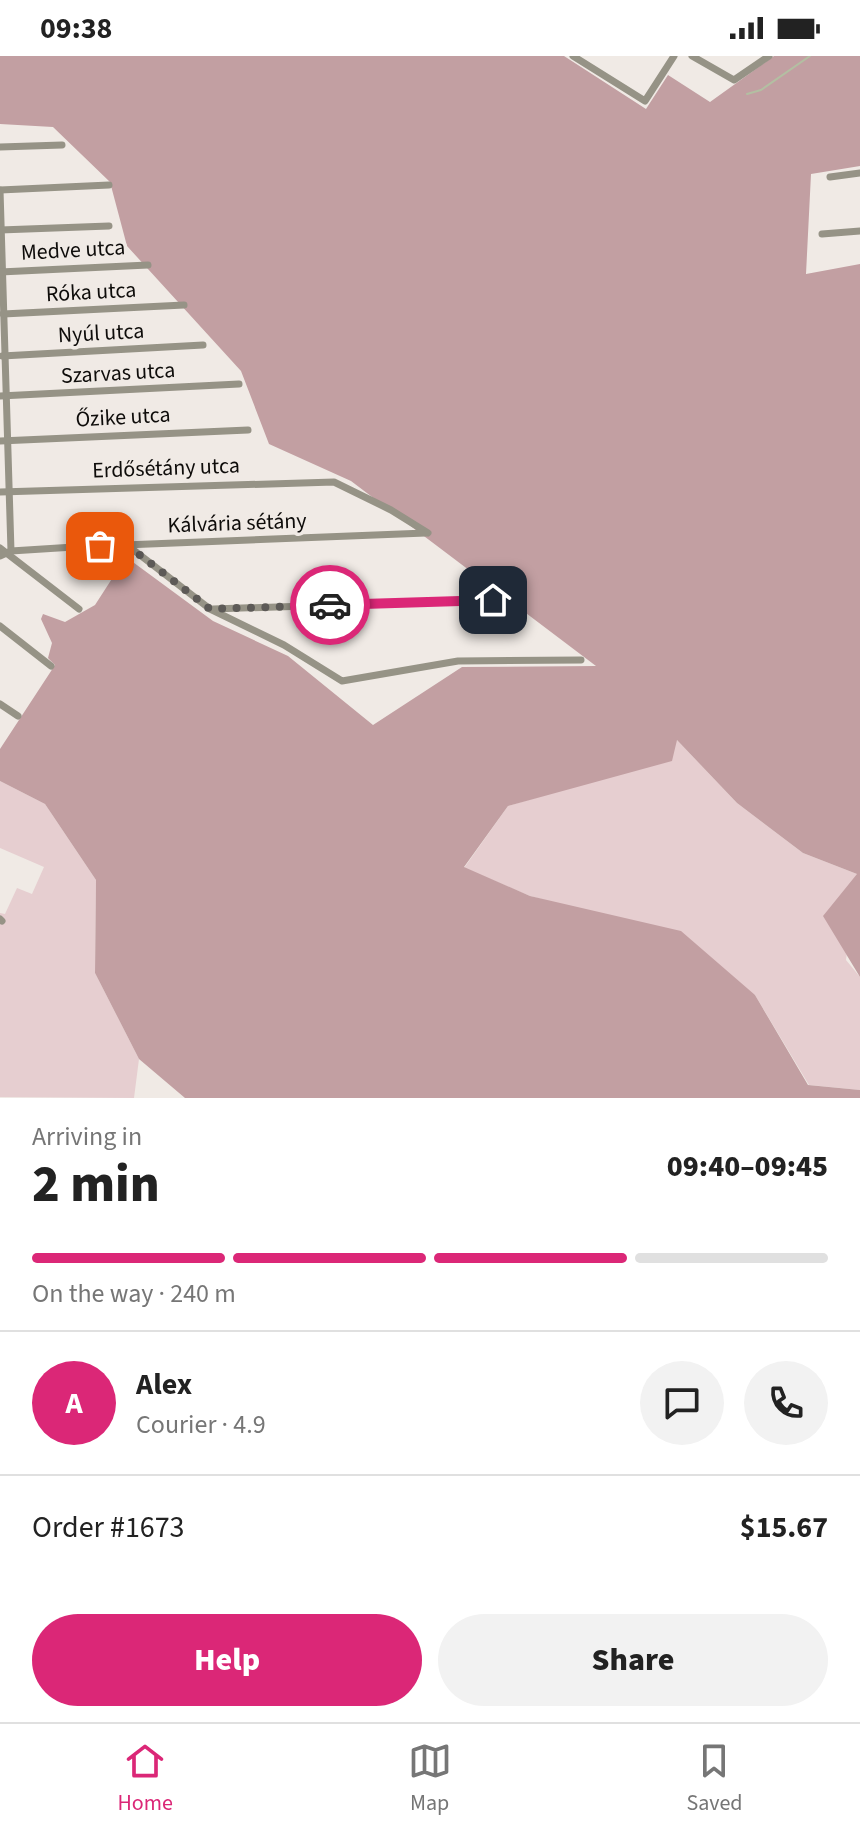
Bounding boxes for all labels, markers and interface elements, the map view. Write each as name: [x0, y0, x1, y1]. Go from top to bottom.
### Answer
text: 09:38: [40, 7, 112, 50]
street label: Medve utca: [20, 231, 126, 269]
street label: Róka utca: [45, 274, 137, 310]
street label: Nyúl utca: [57, 315, 145, 351]
street label: Szarvas utca: [60, 354, 176, 392]
street label: Őzike utca: [75, 399, 171, 435]
street label: Erdősétány utca: [92, 449, 240, 487]
street label: Kálvária sétány: [167, 505, 308, 541]
pin: [66, 512, 134, 580]
icon: bag: [78, 524, 122, 568]
courier: [290, 565, 370, 645]
pin: [459, 566, 527, 634]
icon: home: [471, 578, 515, 622]
icon: car: [308, 583, 352, 627]
text: Arriving in: [32, 1118, 142, 1155]
text: 09:40–09:45: [667, 1145, 828, 1188]
text: 2 min: [32, 1148, 160, 1222]
text: On the way · 240 m: [32, 1275, 236, 1312]
button: chat: [640, 1361, 724, 1445]
button: phone: [744, 1361, 828, 1445]
text: Alex: [136, 1363, 192, 1406]
text: A: [65, 1382, 83, 1425]
text: Courier · 4.9: [136, 1406, 266, 1443]
text: Order #1673: [32, 1506, 185, 1549]
text: $15.67: [740, 1506, 828, 1549]
button: Help: [32, 1614, 422, 1706]
button: Share: [438, 1614, 828, 1706]
tab: Home: [117, 1739, 173, 1819]
tab: Map: [408, 1739, 452, 1819]
tab: Saved: [686, 1739, 743, 1819]

